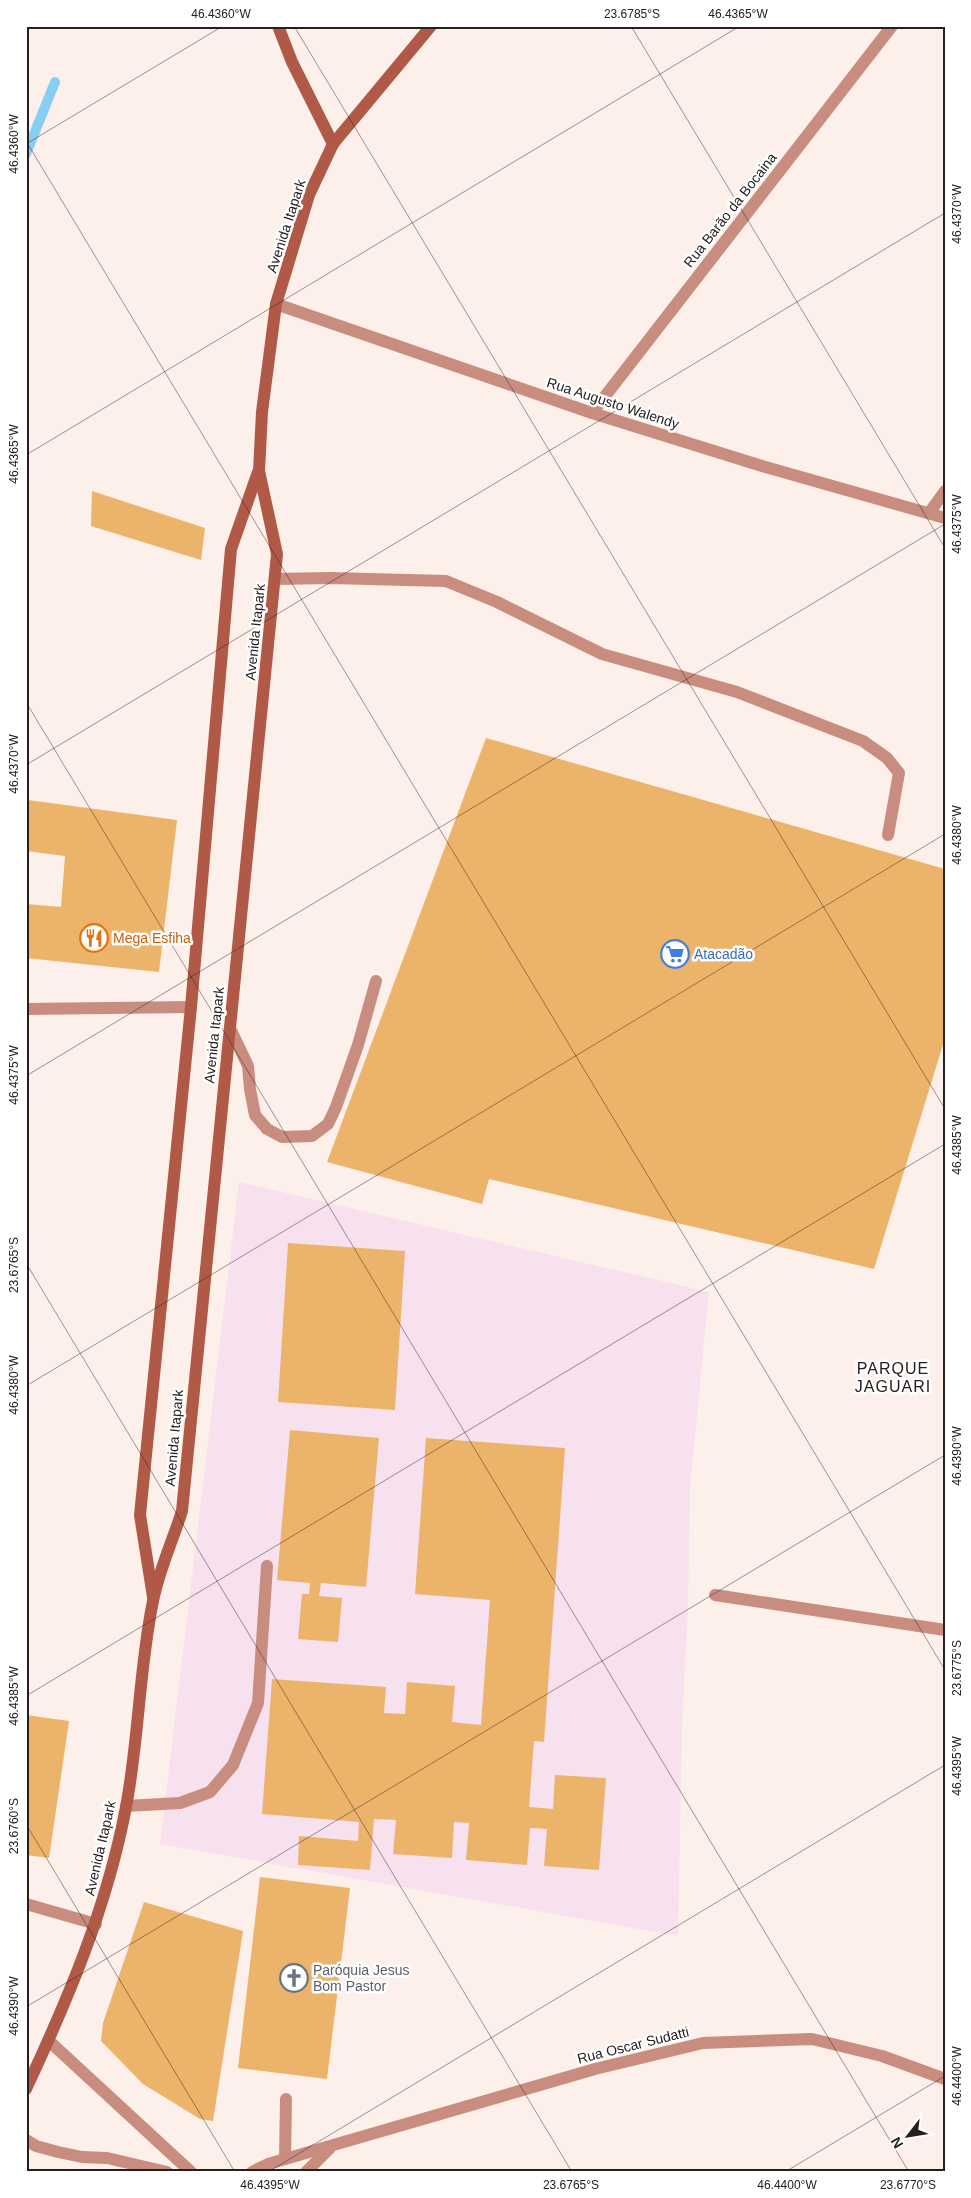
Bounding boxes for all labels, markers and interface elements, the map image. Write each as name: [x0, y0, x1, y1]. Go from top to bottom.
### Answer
text: 46.4360°W: [191, 7, 251, 21]
text: 23.6785°S: [604, 7, 660, 21]
text: 46.4365°W: [708, 7, 768, 21]
text: 46.4360°W: [7, 114, 21, 174]
street label: Rua Barão da Bocaina: [680, 149, 780, 270]
street label: Avenida Itapark: [263, 176, 309, 275]
text: 46.4370°W: [950, 184, 964, 244]
street label: Rua Augusto Walendy: [545, 374, 681, 432]
text: 46.4365°W: [7, 424, 21, 484]
text: 46.4375°W: [950, 494, 964, 554]
street label: Avenida Itapark: [242, 582, 268, 681]
text: 46.4370°W: [7, 734, 21, 794]
text: 46.4380°W: [950, 805, 964, 865]
restaurant icon: Mega Esfiha: [79, 923, 109, 953]
place label: Mega Esfiha: [113, 930, 191, 946]
supermarket icon: Atacadão: [660, 939, 690, 969]
place label: Atacadão: [694, 946, 753, 962]
street label: Avenida Itapark: [201, 985, 227, 1084]
text: 46.4375°W: [7, 1045, 21, 1105]
text: 46.4385°W: [950, 1115, 964, 1175]
text: 23.6765°S: [7, 1237, 21, 1293]
text: 46.4380°W: [7, 1355, 21, 1415]
district label: PARQUE JAGUARI: [855, 1360, 931, 1395]
street label: Avenida Itapark: [162, 1388, 186, 1487]
text: 46.4390°W: [950, 1426, 964, 1486]
text: 23.6775°S: [950, 1640, 964, 1696]
text: 46.4385°W: [7, 1666, 21, 1726]
text: 46.4395°W: [950, 1736, 964, 1796]
text: 23.6760°S: [7, 1798, 21, 1854]
street label: Avenida Itapark: [81, 1798, 119, 1897]
place label: Paróquia Jesus Bom Pastor: [313, 1962, 410, 1994]
church icon: Paróquia Jesus Bom Pastor: [279, 1963, 309, 1993]
text: 46.4390°W: [7, 1976, 21, 2036]
street label: Rua Oscar Sudatti: [576, 2023, 690, 2067]
text: 46.4400°W: [950, 2046, 964, 2106]
north arrow: [884, 2110, 934, 2160]
text: N: [887, 2134, 906, 2151]
text: 46.4395°W: [240, 2178, 300, 2192]
text: 23.6765°S: [543, 2178, 599, 2192]
text: 46.4400°W: [757, 2178, 817, 2192]
text: 23.6770°S: [880, 2178, 936, 2192]

